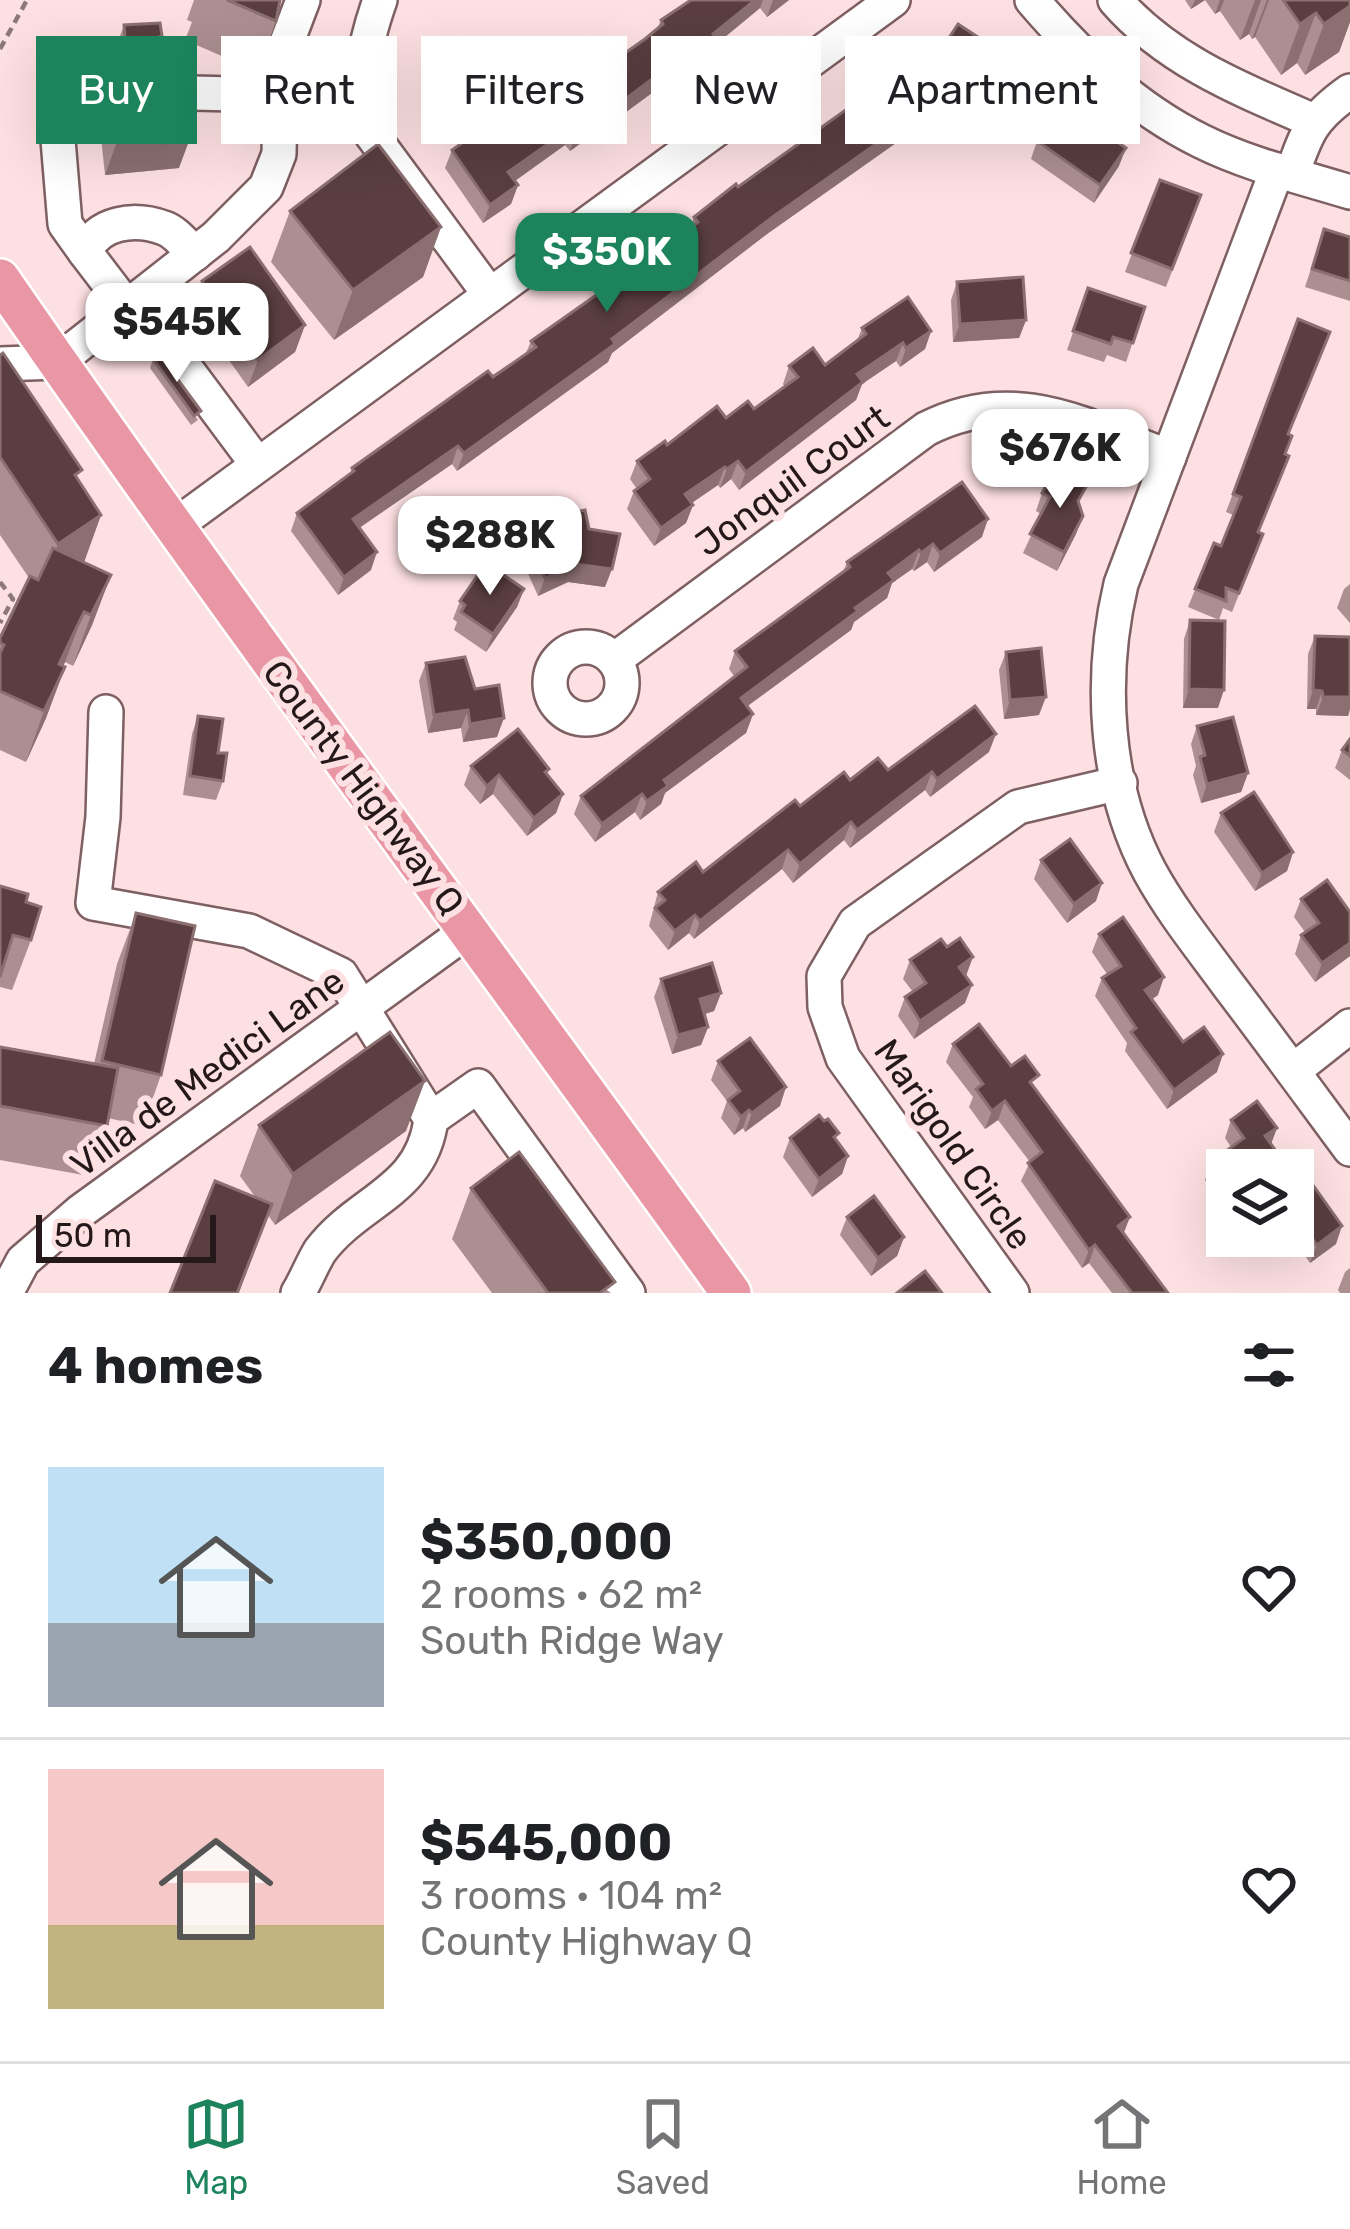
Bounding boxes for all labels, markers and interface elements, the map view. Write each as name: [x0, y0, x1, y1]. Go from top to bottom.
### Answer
chip: Buy: [36, 36, 197, 144]
chip: Rent: [221, 36, 397, 144]
chip: Filters: [421, 36, 627, 144]
chip: New: [651, 36, 821, 144]
chip: Apartment: [845, 36, 1140, 144]
pin: $350K: [523, 213, 691, 315]
text: $350K: [542, 229, 672, 275]
pin: $545K: [93, 283, 261, 385]
text: $545K: [113, 299, 241, 345]
street label: Jonquil Court: [687, 396, 897, 565]
pin: $676K: [976, 409, 1144, 511]
text: $676K: [999, 425, 1121, 471]
pin: $288K: [406, 496, 574, 598]
text: $288K: [425, 512, 555, 558]
street label: County Highway Q: [254, 652, 473, 923]
street label: Villa de Medici Lane: [62, 959, 352, 1186]
street label: Marigold Circle: [865, 1031, 1042, 1258]
map controls: [1206, 1149, 1314, 1257]
button: layers: [1206, 1149, 1314, 1257]
scale bar: [36, 1209, 216, 1262]
text: 50 m: [54, 1216, 132, 1255]
icon: filters: [1236, 1332, 1302, 1398]
text: 4 homes: [48, 1335, 263, 1396]
text: $350,000: [420, 1511, 673, 1572]
icon: home: [144, 1515, 288, 1659]
icon: heart: [1236, 1554, 1302, 1620]
text: 2 rooms · 62 m²: [420, 1572, 702, 1618]
text: South Ridge Way: [420, 1618, 724, 1664]
text: $545,000: [420, 1812, 672, 1873]
icon: home: [144, 1817, 288, 1961]
icon: heart: [1236, 1856, 1302, 1922]
text: 3 rooms · 104 m²: [420, 1873, 722, 1919]
text: County Highway Q: [420, 1919, 753, 1965]
tab: Map: [183, 2091, 249, 2202]
tab: Saved: [616, 2091, 710, 2202]
tab: Home: [1076, 2091, 1167, 2202]

